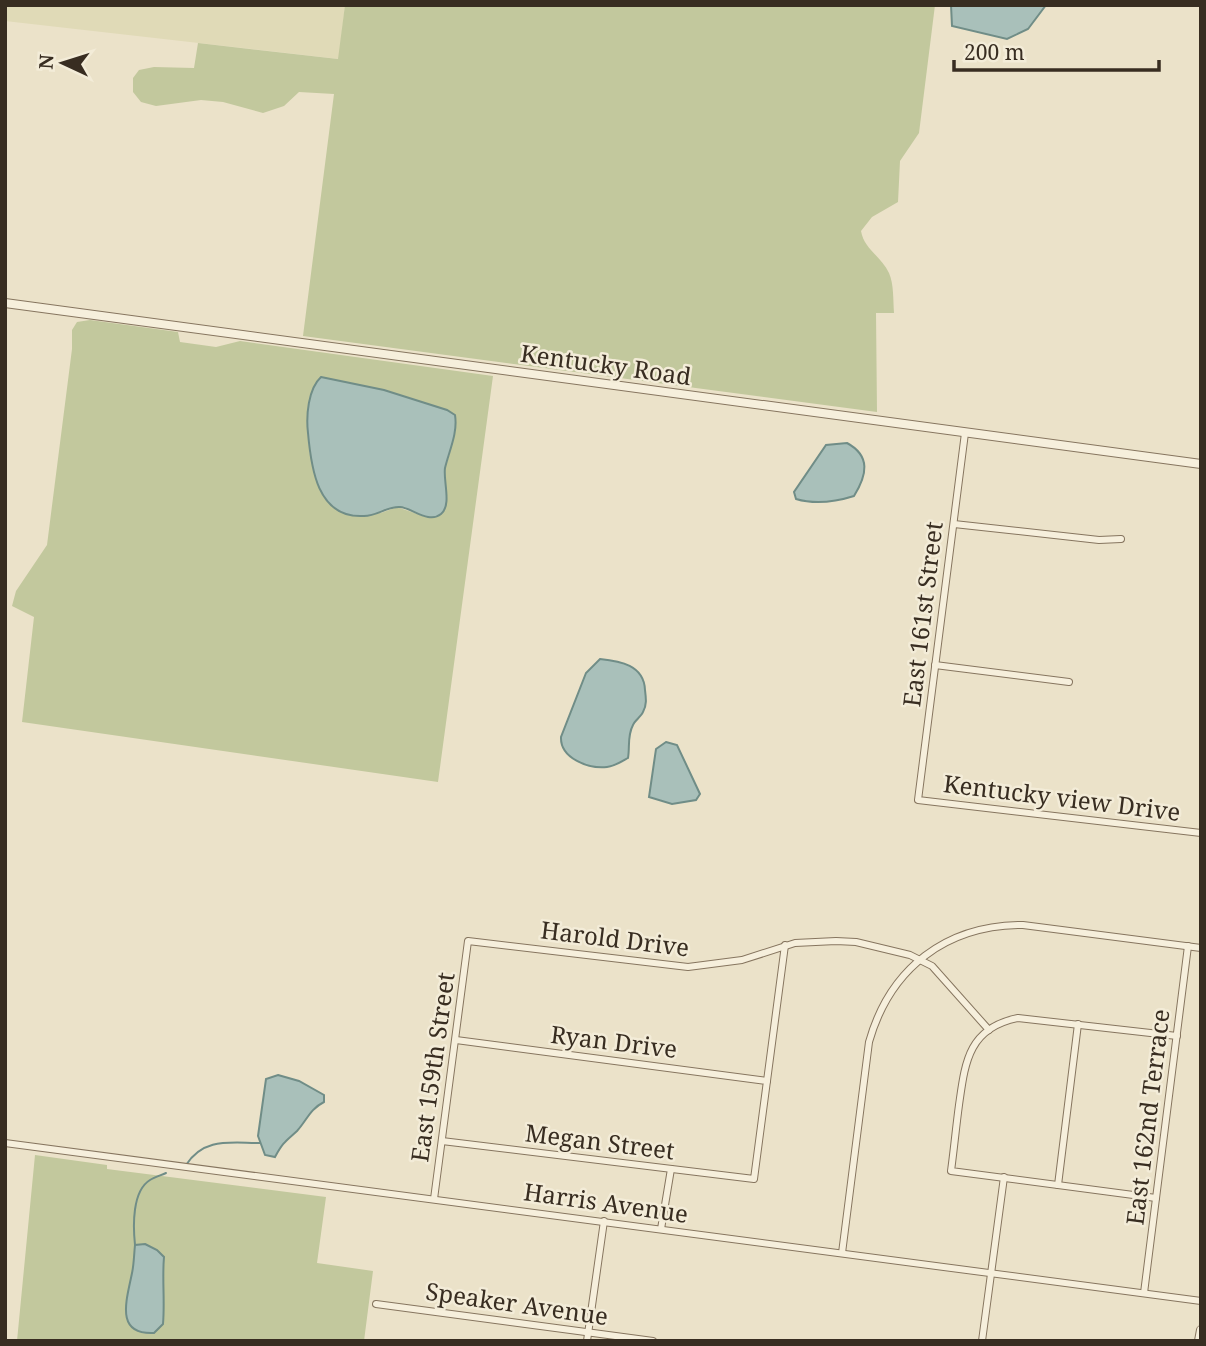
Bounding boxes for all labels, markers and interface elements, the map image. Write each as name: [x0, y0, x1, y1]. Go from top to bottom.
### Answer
north arrow: [28, 28, 98, 98]
scale bar: [954, 28, 1159, 72]
text: 200 m: [964, 38, 1025, 66]
text: N: [33, 53, 60, 70]
street label: Kentucky Road: [519, 336, 694, 392]
street label: East 161st Street: [894, 519, 950, 709]
street label: Kentucky view Drive: [942, 766, 1182, 828]
street label: Harold Drive: [539, 913, 691, 963]
street label: East 159th Street: [402, 970, 462, 1164]
street label: East 162nd Terrace: [1117, 1007, 1177, 1227]
street label: Ryan Drive: [549, 1017, 679, 1065]
street label: Megan Street: [523, 1115, 677, 1167]
street label: Harris Avenue: [522, 1174, 690, 1230]
street label: Speaker Avenue: [424, 1274, 610, 1332]

